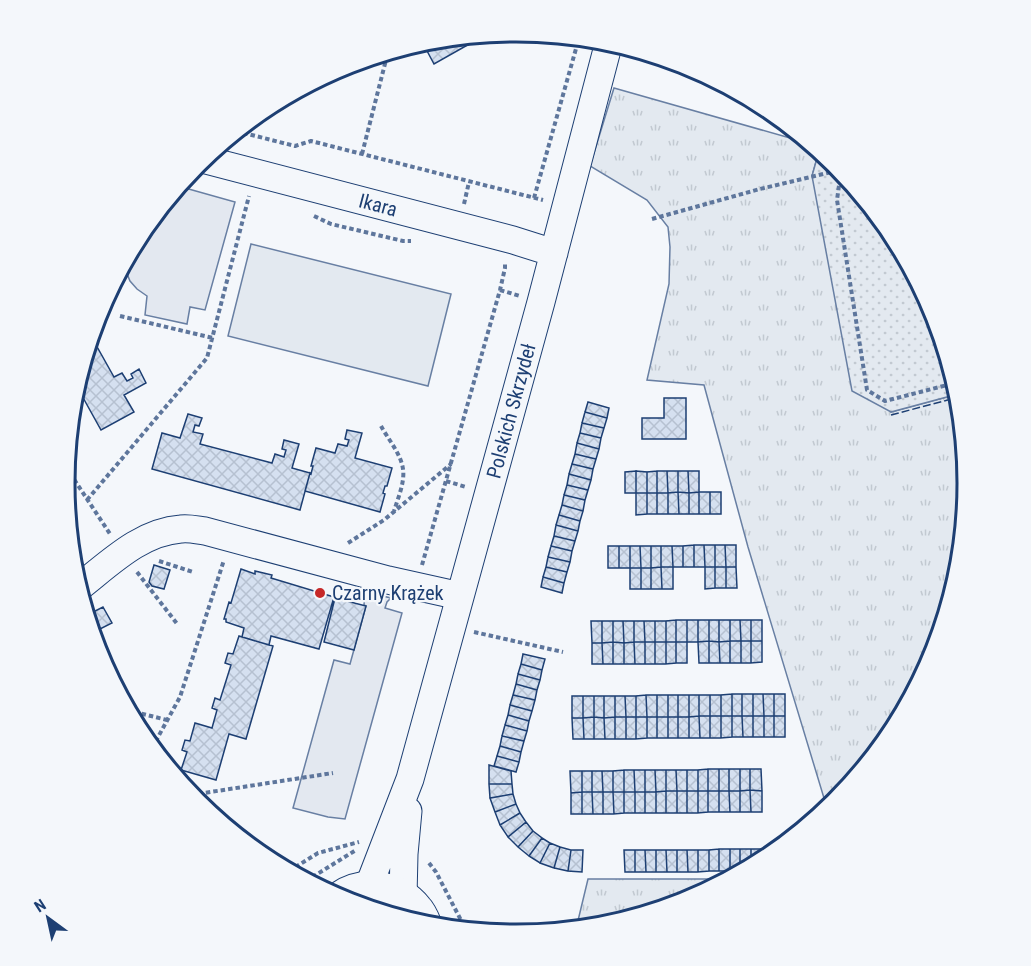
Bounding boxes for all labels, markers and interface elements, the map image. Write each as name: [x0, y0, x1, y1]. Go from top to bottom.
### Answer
street label: Ikara: [356, 188, 400, 222]
street label: Polskich Skrzydeł: [481, 341, 541, 481]
place label: Czarny Krążek: [332, 581, 444, 605]
marker: Czarny Krążek: [313, 586, 327, 600]
north arrow: [18, 888, 78, 948]
text: N: [31, 895, 49, 916]

